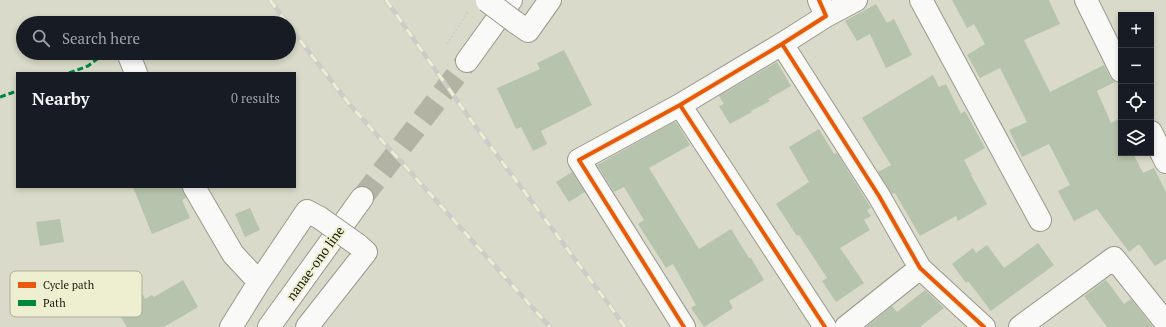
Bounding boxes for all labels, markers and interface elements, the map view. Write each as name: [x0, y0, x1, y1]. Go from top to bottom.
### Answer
map controls: [1118, 12, 1154, 156]
button: +: [1118, 12, 1154, 48]
search box: [16, 16, 296, 60]
icon: search: [30, 27, 52, 49]
text: Search here: [62, 28, 140, 48]
button: −: [1118, 48, 1154, 84]
button: locate: [1118, 84, 1154, 120]
text: Nearby: [32, 87, 90, 110]
text: 0 results: [231, 89, 280, 107]
button: layers: [1118, 120, 1154, 156]
street label: nanae-ono line: [282, 222, 348, 304]
legend: [10, 271, 142, 317]
text: Cycle path: [43, 278, 95, 292]
text: Path: [43, 296, 66, 310]

